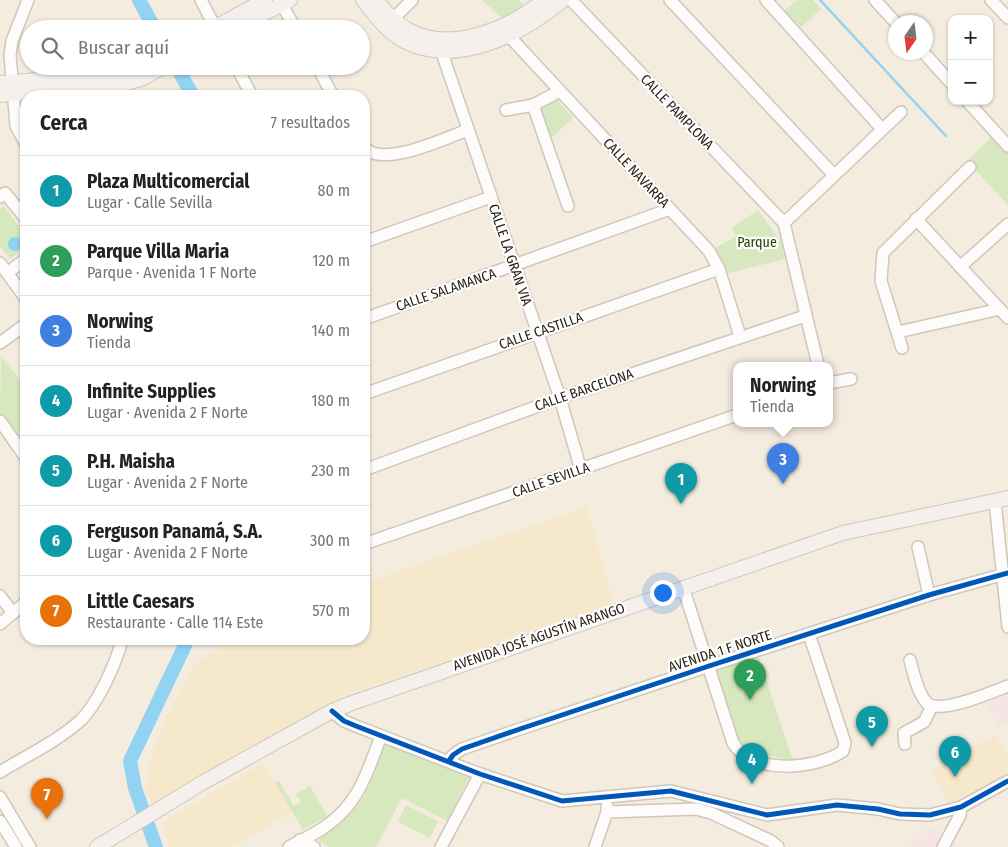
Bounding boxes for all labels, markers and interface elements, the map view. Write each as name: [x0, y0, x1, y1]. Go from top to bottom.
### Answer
north arrow: [888, 15, 933, 60]
map controls: [948, 15, 993, 105]
button: +: [948, 15, 993, 60]
search box: [20, 20, 370, 75]
icon: search: [38, 34, 66, 62]
text: Buscar aquí: [78, 36, 169, 59]
button: −: [948, 60, 993, 105]
street label: CALLE PAMPLONA: [637, 71, 718, 154]
text: Cerca: [40, 110, 88, 136]
text: 7 resultados: [271, 113, 350, 132]
street label: CALLE NAVARRA: [599, 135, 673, 212]
text: Plaza Multicomercial: [87, 170, 249, 193]
text: 1: [53, 181, 59, 200]
text: 80 m: [318, 181, 350, 200]
text: Lugar · Calle Sevilla: [87, 193, 213, 212]
street label: CALLE LA GRAN VIA: [485, 202, 536, 309]
park label: Parque: [737, 234, 777, 251]
text: Parque Villa Maria: [87, 240, 229, 263]
text: 2: [52, 251, 60, 270]
text: 120 m: [312, 251, 350, 270]
text: Parque · Avenida 1 F Norte: [87, 263, 257, 282]
street label: CALLE SALAMANCA: [394, 265, 499, 315]
street label: CALLE CASTILLA: [497, 308, 586, 353]
text: Norwing: [87, 310, 153, 333]
text: 3: [52, 321, 60, 340]
text: 140 m: [312, 321, 350, 340]
text: Tienda: [87, 333, 131, 352]
popup: [733, 362, 833, 427]
street label: CALLE BARCELONA: [532, 365, 636, 415]
text: Norwing: [750, 374, 816, 397]
text: Infinite Supplies: [87, 380, 216, 403]
text: 4: [52, 391, 60, 410]
text: 180 m: [311, 391, 350, 410]
text: Tienda: [750, 397, 794, 416]
text: Lugar · Avenida 2 F Norte: [87, 403, 248, 422]
pin: 3: [767, 443, 799, 484]
text: P.H. Maisha: [87, 450, 175, 473]
street label: CALLE SEVILLA: [510, 459, 593, 501]
text: 5: [52, 461, 60, 480]
text: 230 m: [311, 461, 350, 480]
pin: 1: [665, 463, 697, 504]
text: Lugar · Avenida 2 F Norte: [87, 473, 248, 492]
text: Ferguson Panamá, S.A.: [87, 520, 262, 543]
text: 6: [52, 531, 60, 550]
text: 300 m: [310, 531, 350, 550]
text: Lugar · Avenida 2 F Norte: [87, 543, 248, 562]
your location: [650, 580, 676, 606]
text: Little Caesars: [87, 590, 194, 613]
street label: AVENIDA JOSÉ AGUSTÍN ARANGO: [450, 599, 627, 674]
text: 7: [53, 601, 59, 620]
text: 570 m: [312, 601, 350, 620]
text: Restaurante · Calle 114 Este: [87, 613, 263, 632]
street label: AVENIDA 1 F NORTE: [666, 626, 774, 676]
pin: 2: [734, 659, 766, 700]
pin: 5: [856, 706, 888, 747]
pin: 6: [939, 736, 971, 777]
pin: 4: [736, 743, 768, 784]
pin: 7: [31, 778, 63, 819]

